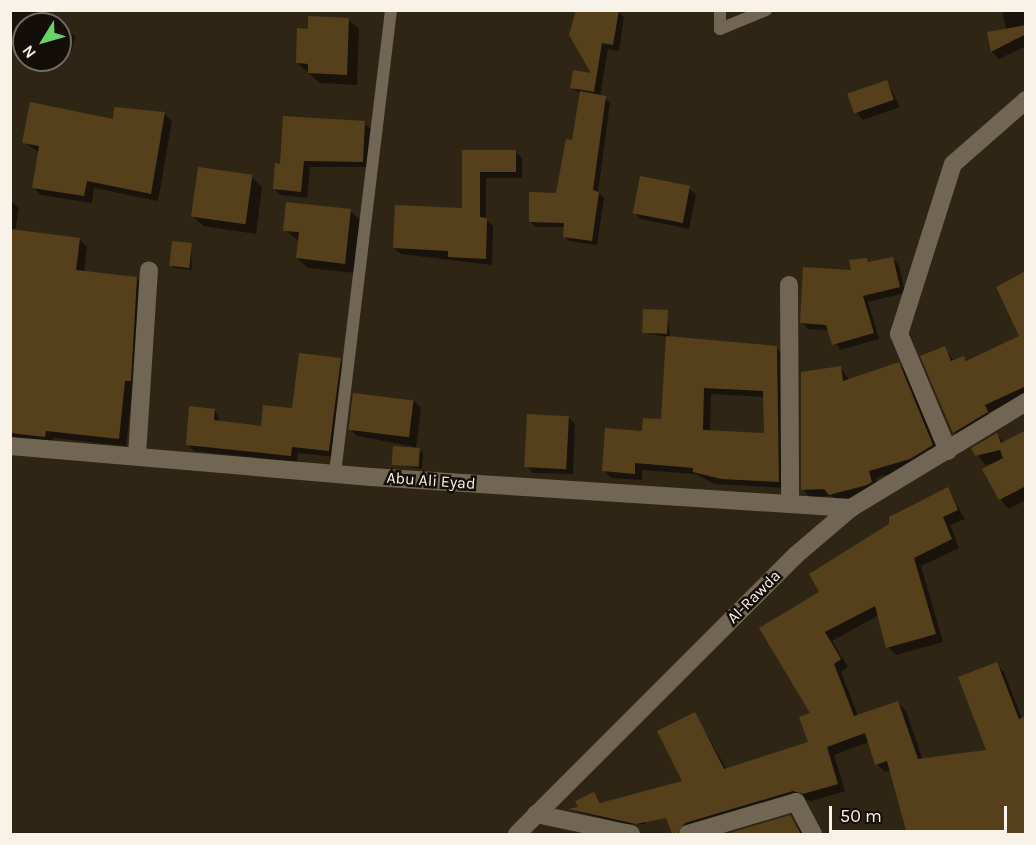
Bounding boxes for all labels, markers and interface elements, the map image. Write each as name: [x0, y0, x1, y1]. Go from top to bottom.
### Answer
north arrow: [12, 12, 72, 72]
text: N: [18, 42, 40, 62]
street label: Abu Ali Eyad: [386, 468, 476, 494]
street label: Al-Rawda: [723, 566, 785, 628]
scale bar: [832, 794, 1010, 832]
text: 50 m: [840, 805, 882, 827]

